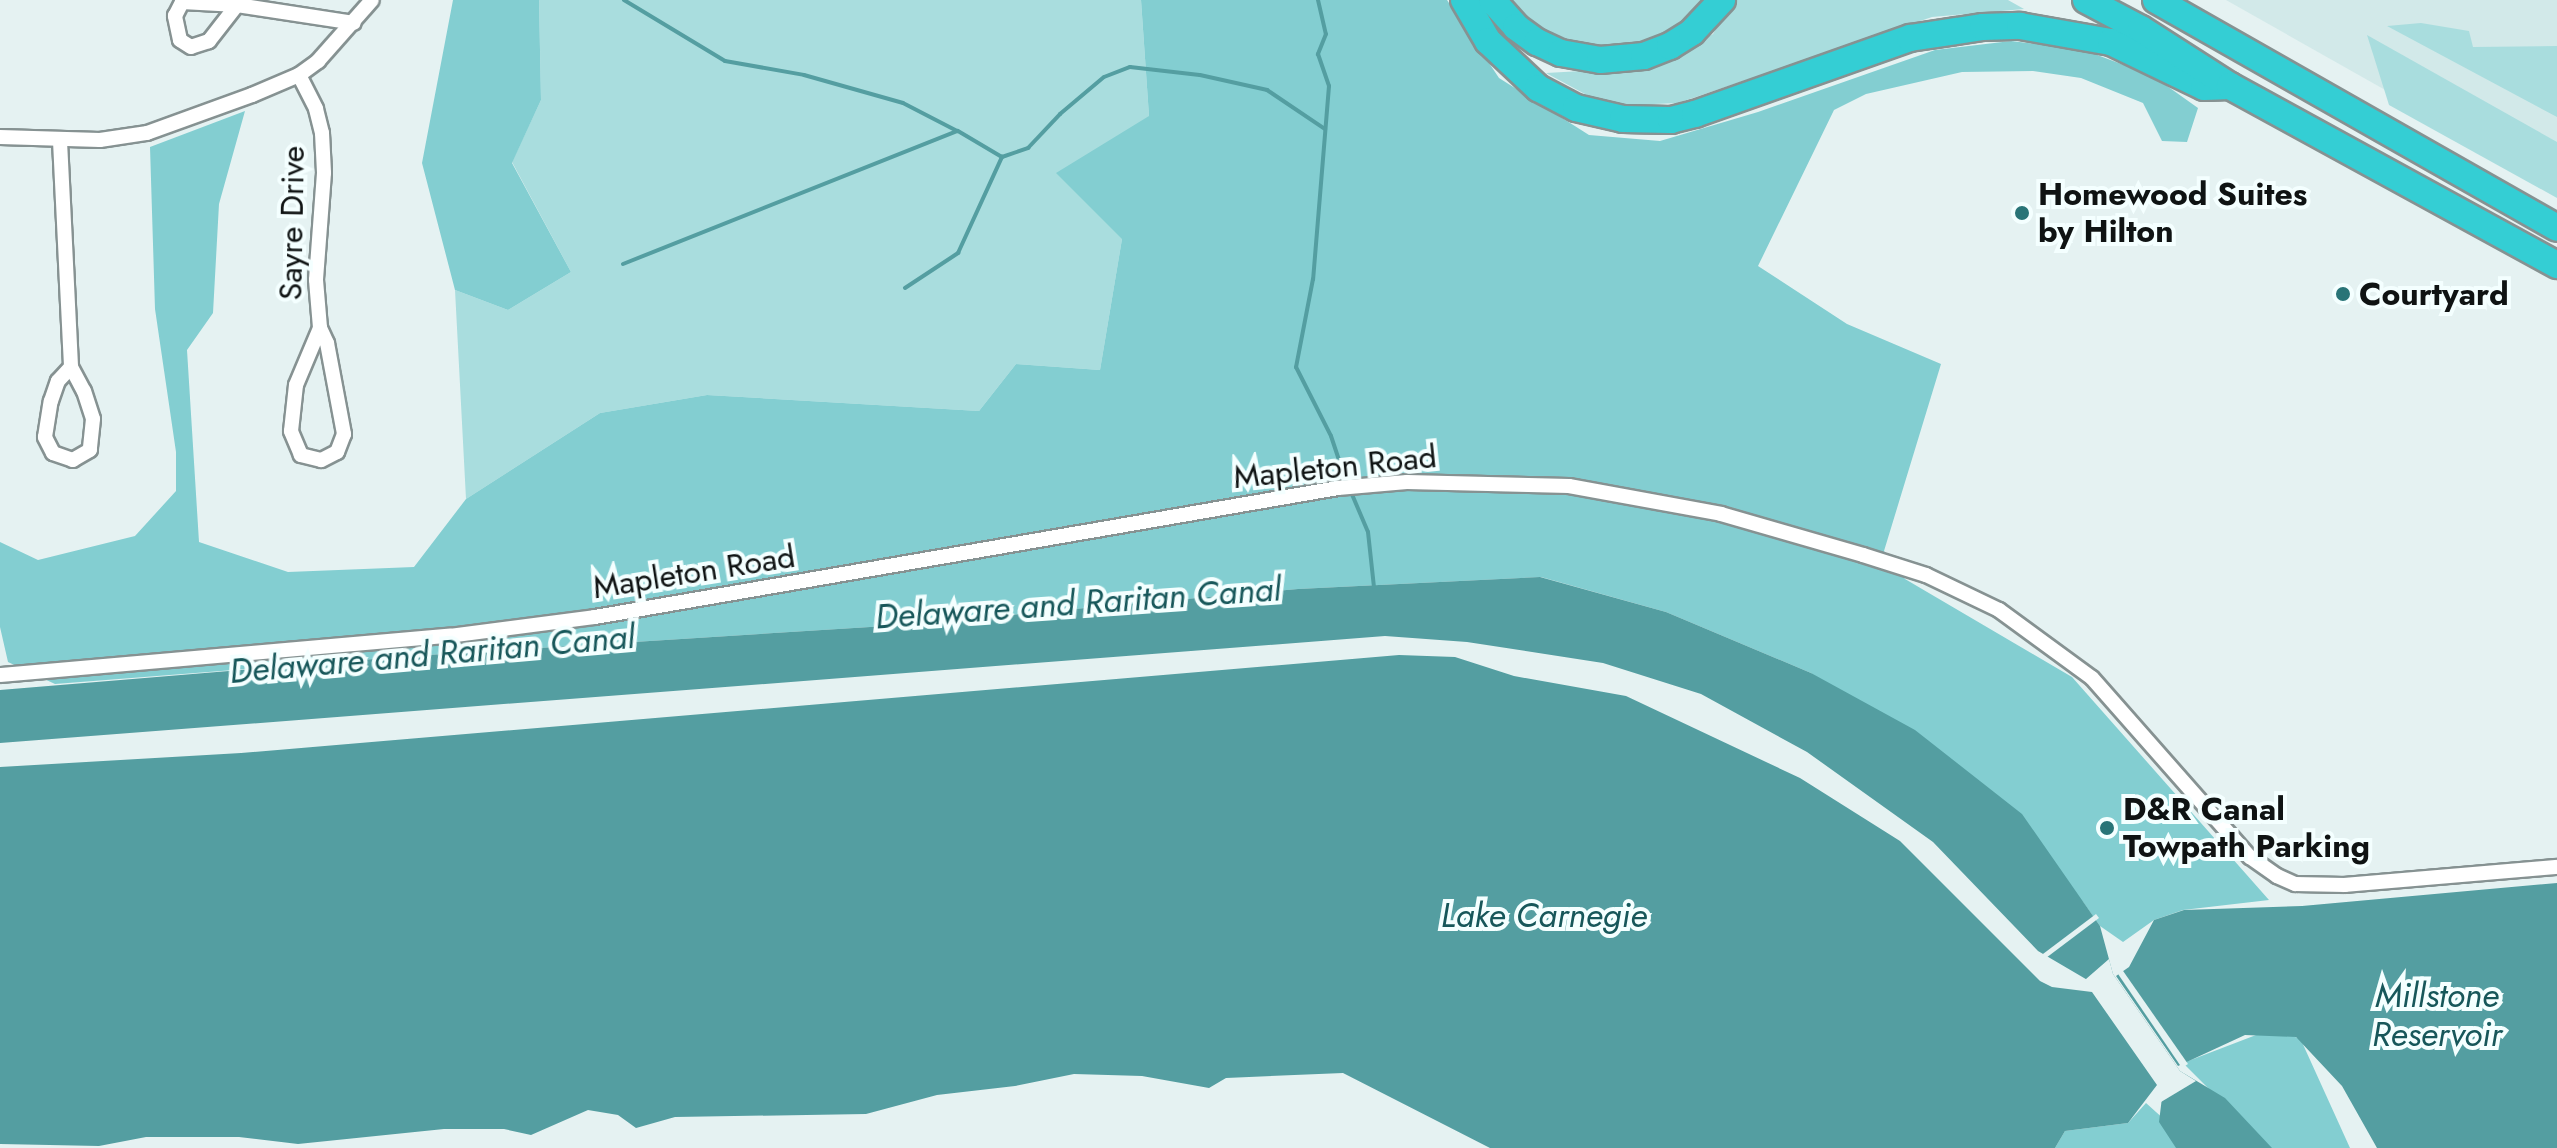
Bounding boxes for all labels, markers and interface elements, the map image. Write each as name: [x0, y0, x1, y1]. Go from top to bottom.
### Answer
street label: Sayre Drive: [271, 145, 313, 301]
place label: Homewood Suites by Hilton: [2038, 176, 2307, 251]
marker: Homewood Suites by Hilton: [2013, 204, 2031, 222]
place label: Courtyard: [2359, 275, 2509, 313]
marker: Courtyard: [2334, 285, 2352, 303]
street label: Mapleton Road: [1232, 437, 1438, 497]
street label: Mapleton Road: [590, 537, 798, 607]
water label: Delaware and Raritan Canal: [874, 568, 1282, 638]
water label: Delaware and Raritan Canal: [228, 616, 636, 692]
place label: D&R Canal Towpath Parking: [2123, 791, 2370, 866]
marker: D&R Canal Towpath Parking: [2098, 819, 2116, 837]
water label: Lake Carnegie: [1441, 896, 1647, 936]
water label: Millstone Reservoir: [2372, 975, 2502, 1054]

